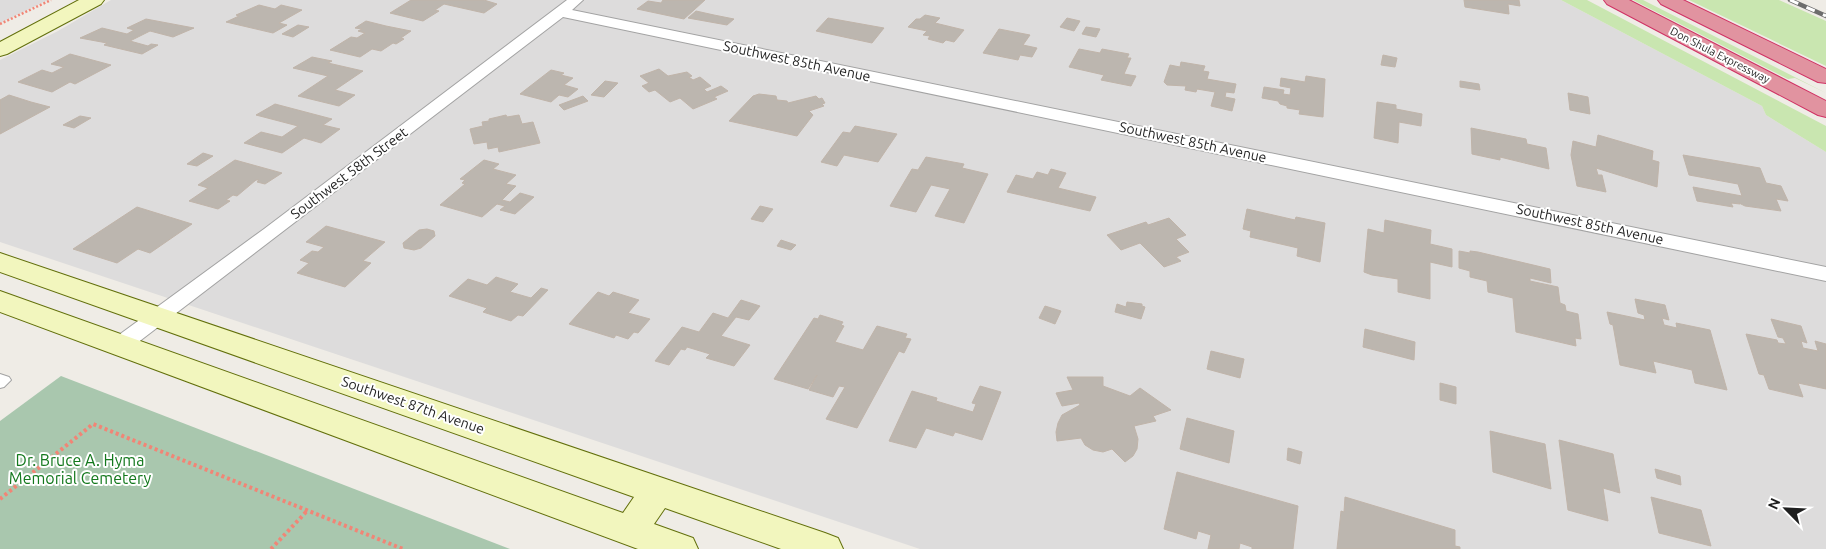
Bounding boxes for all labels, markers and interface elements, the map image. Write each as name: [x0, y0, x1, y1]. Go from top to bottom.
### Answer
street label: Don Shula Expressway: [1668, 25, 1772, 86]
street label: Southwest 85th Avenue: [722, 38, 872, 84]
street label: Southwest 85th Avenue: [1118, 119, 1268, 165]
street label: Southwest 58th Street: [288, 124, 411, 222]
street label: Southwest 85th Avenue: [1515, 201, 1665, 247]
street label: Southwest 87th Avenue: [339, 373, 487, 437]
park label: Dr. Bruce A. Hyma Memorial Cemetery: [9, 451, 151, 487]
north arrow: [1761, 484, 1811, 534]
text: N: [1765, 496, 1784, 512]

